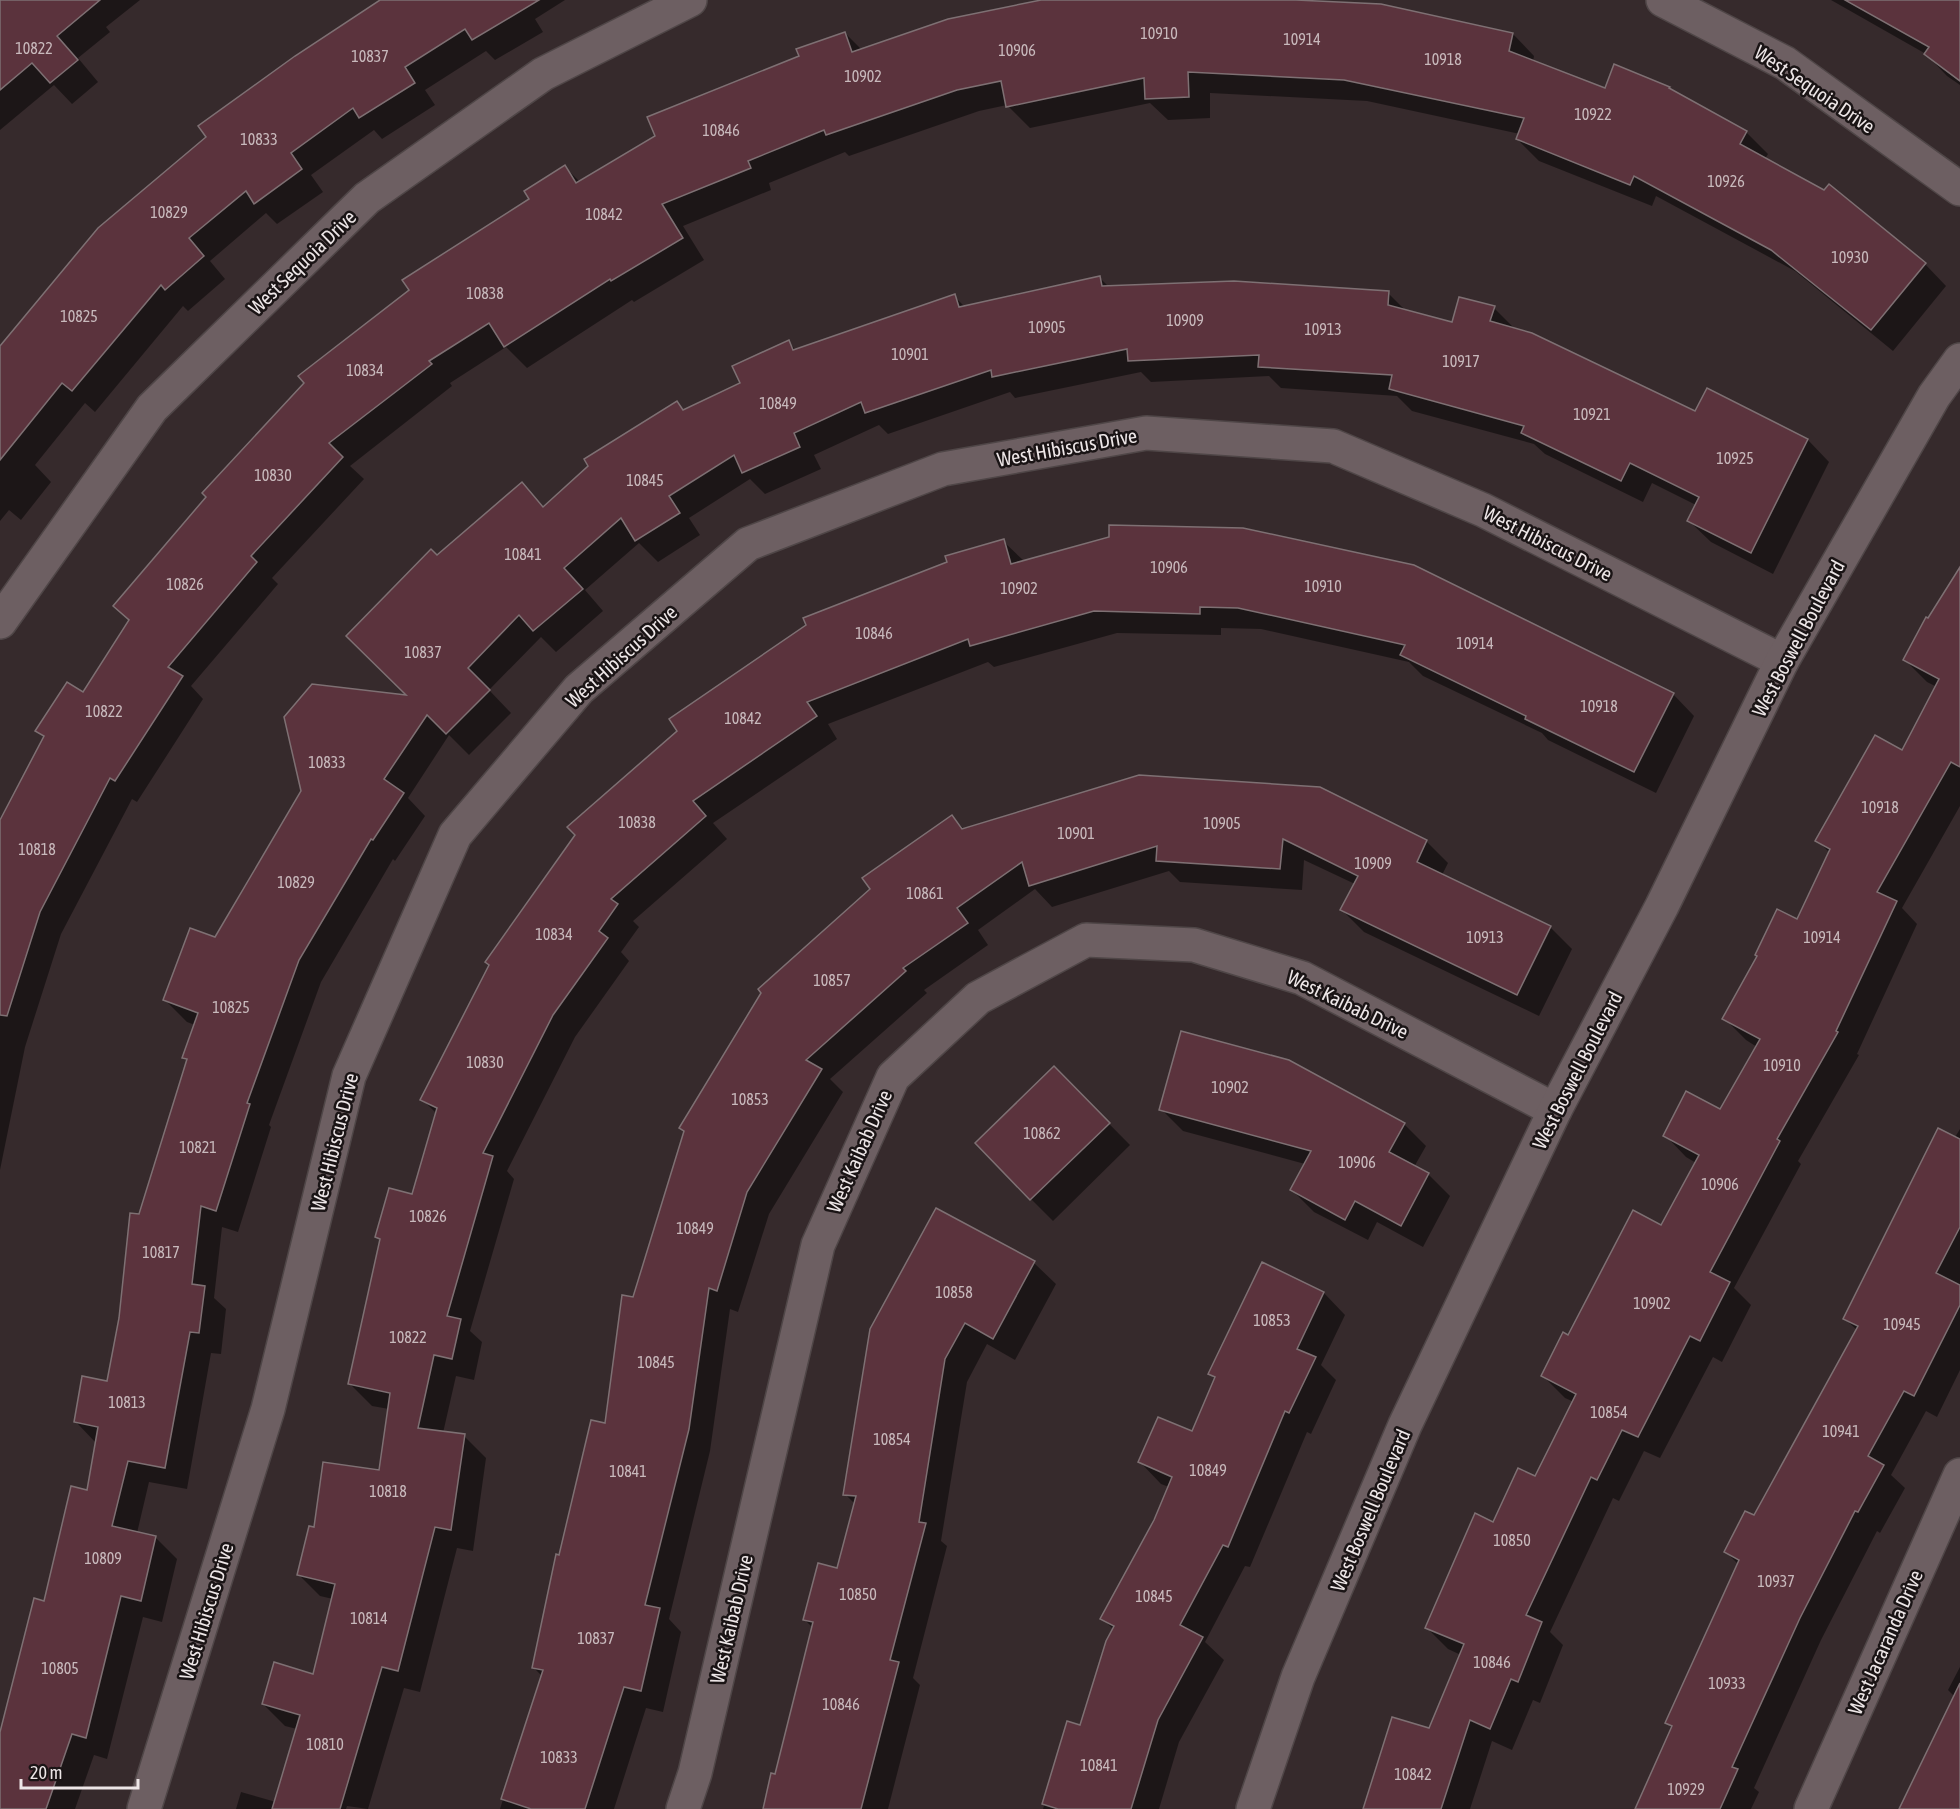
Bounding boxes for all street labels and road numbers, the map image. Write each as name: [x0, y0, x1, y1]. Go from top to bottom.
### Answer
street label: West Sequoia Drive: [1751, 40, 1879, 138]
street label: West Sequoia Drive: [244, 205, 360, 319]
street label: West Hibiscus Drive: [995, 423, 1139, 471]
street label: West Hibiscus Drive: [1480, 501, 1616, 585]
street label: West Boswell Boulevard: [1747, 556, 1849, 720]
street label: West Hibiscus Drive: [561, 600, 681, 712]
street label: West Kaibab Drive: [1284, 965, 1412, 1043]
street label: West Boswell Boulevard: [1527, 987, 1627, 1153]
street label: West Hibiscus Drive: [306, 1071, 362, 1213]
street label: West Kaibab Drive: [822, 1086, 896, 1216]
street label: West Boswell Boulevard: [1325, 1425, 1415, 1595]
street label: West Hibiscus Drive: [174, 1540, 238, 1682]
street label: West Kaibab Drive: [705, 1552, 757, 1686]
street label: West Jacaranda Drive: [1843, 1566, 1927, 1718]

